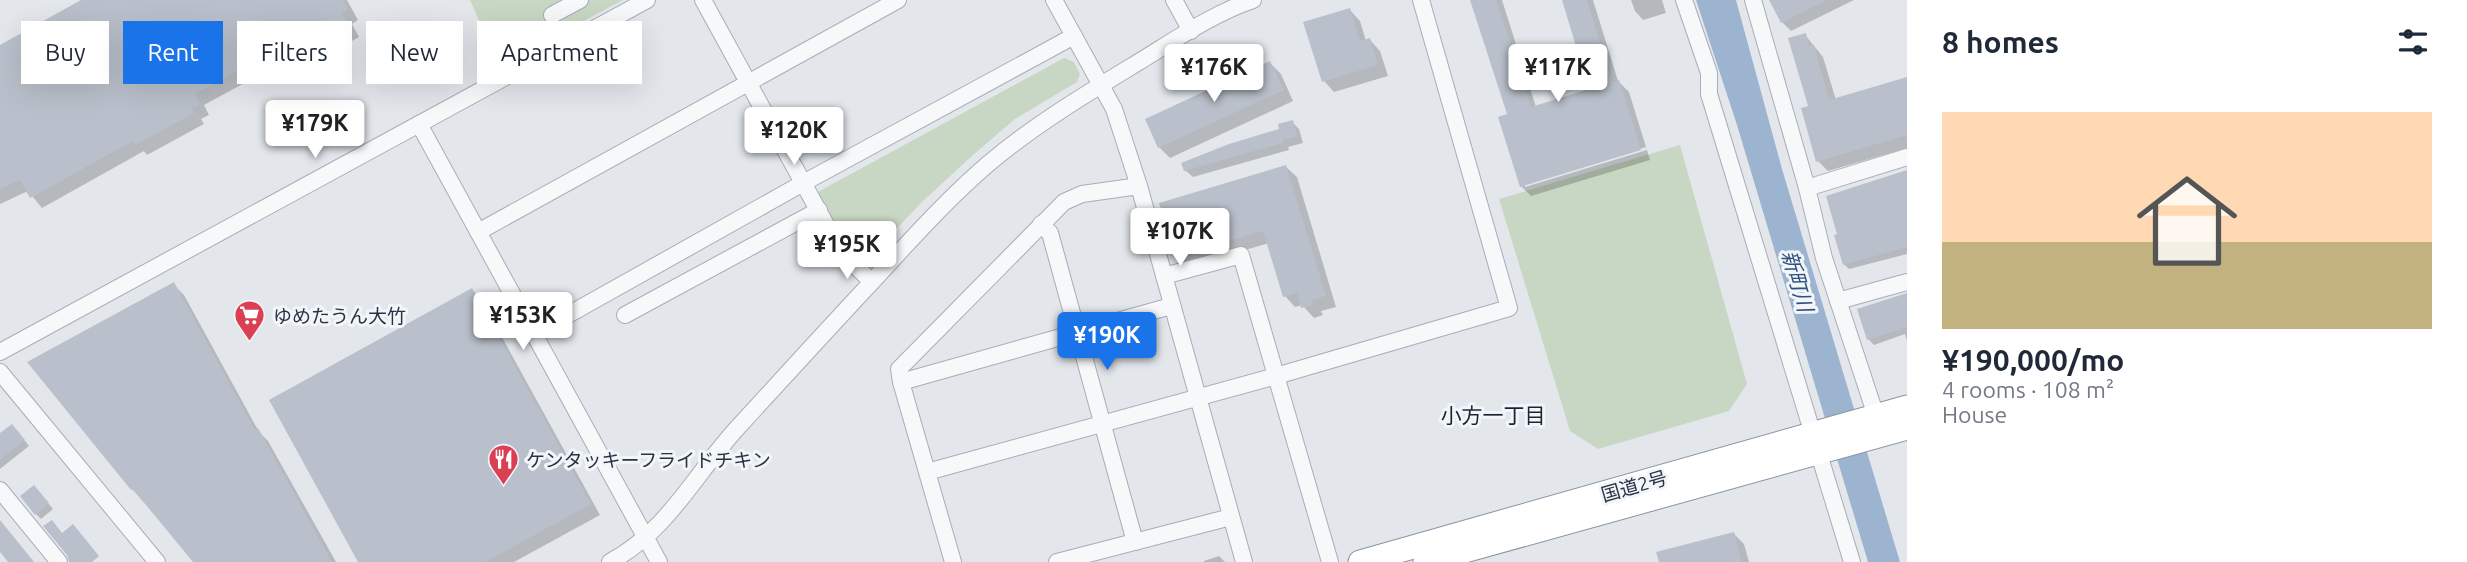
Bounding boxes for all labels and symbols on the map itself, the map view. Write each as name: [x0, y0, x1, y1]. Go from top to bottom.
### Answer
pin: ¥176K: [1165, 44, 1263, 104]
pin: ¥117K: [1509, 44, 1607, 104]
pin: ¥179K: [266, 100, 364, 160]
pin: ¥120K: [745, 108, 843, 167]
pin: ¥107K: [1131, 208, 1229, 268]
pin: ¥195K: [798, 222, 896, 281]
water label: 新町川: [1778, 247, 1819, 316]
pin: ¥153K: [474, 292, 572, 352]
supermarket icon: ゆめたうん大竹: [233, 299, 267, 343]
place label: ゆめたうん大竹: [273, 305, 406, 327]
pin: ¥190K: [1058, 312, 1156, 372]
district label: 小方一丁目: [1441, 403, 1546, 427]
restaurant icon: ケンタッキーフライドチキン: [486, 443, 520, 487]
place label: ケンタッキーフライドチキン: [526, 449, 771, 471]
street label: 国道2号: [1598, 466, 1670, 506]

